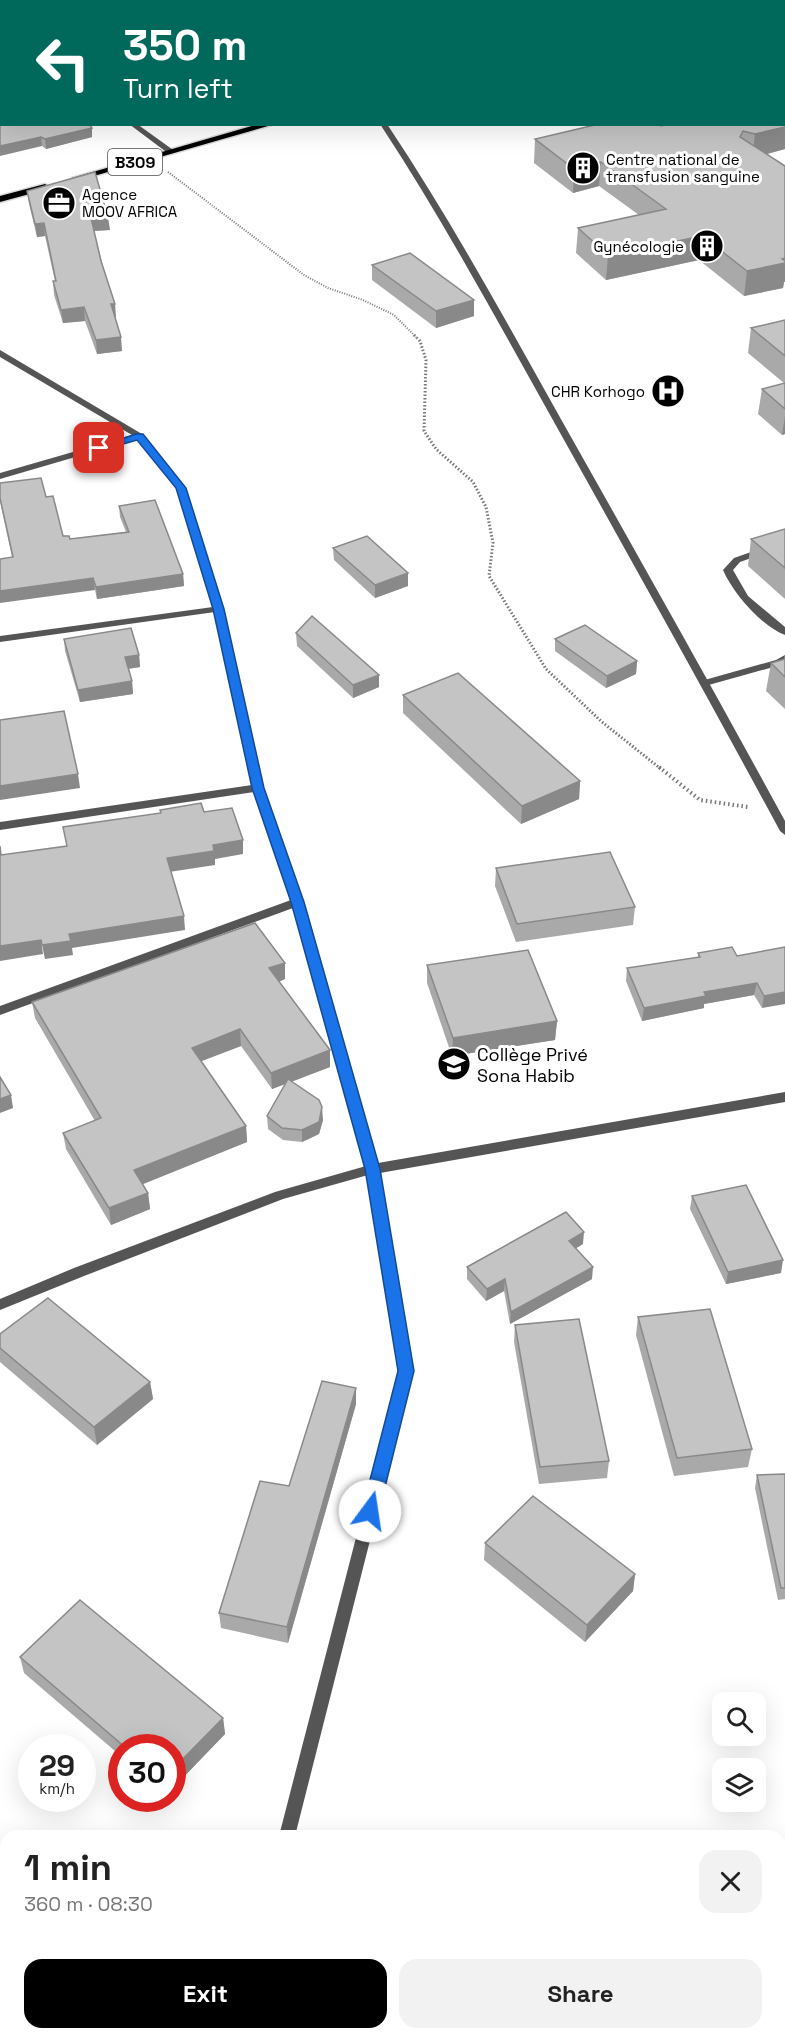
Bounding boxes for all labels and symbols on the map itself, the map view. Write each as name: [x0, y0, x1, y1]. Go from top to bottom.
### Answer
road number: B309: [108, 149, 162, 175]
building icon: Centre national de transfusion sanguine: [565, 150, 601, 186]
place label: Centre national de transfusion sanguine: [606, 150, 760, 186]
office icon: Agence MOOV AFRICA: [41, 185, 77, 221]
place label: Agence MOOV AFRICA: [82, 185, 178, 221]
building icon: Gynécologie: [689, 228, 725, 264]
place label: Gynécologie: [593, 237, 684, 256]
hospital icon: CHR Korhogo: [650, 373, 686, 409]
place label: CHR Korhogo: [551, 382, 645, 401]
pin: [73, 422, 124, 473]
place label: Collège Privé Sona Habib: [477, 1043, 588, 1087]
school or university icon: Collège Privé Sona Habib: [436, 1046, 472, 1082]
position arrow: [338, 1479, 402, 1543]
speed limit sign: 30: [108, 1734, 186, 1812]

